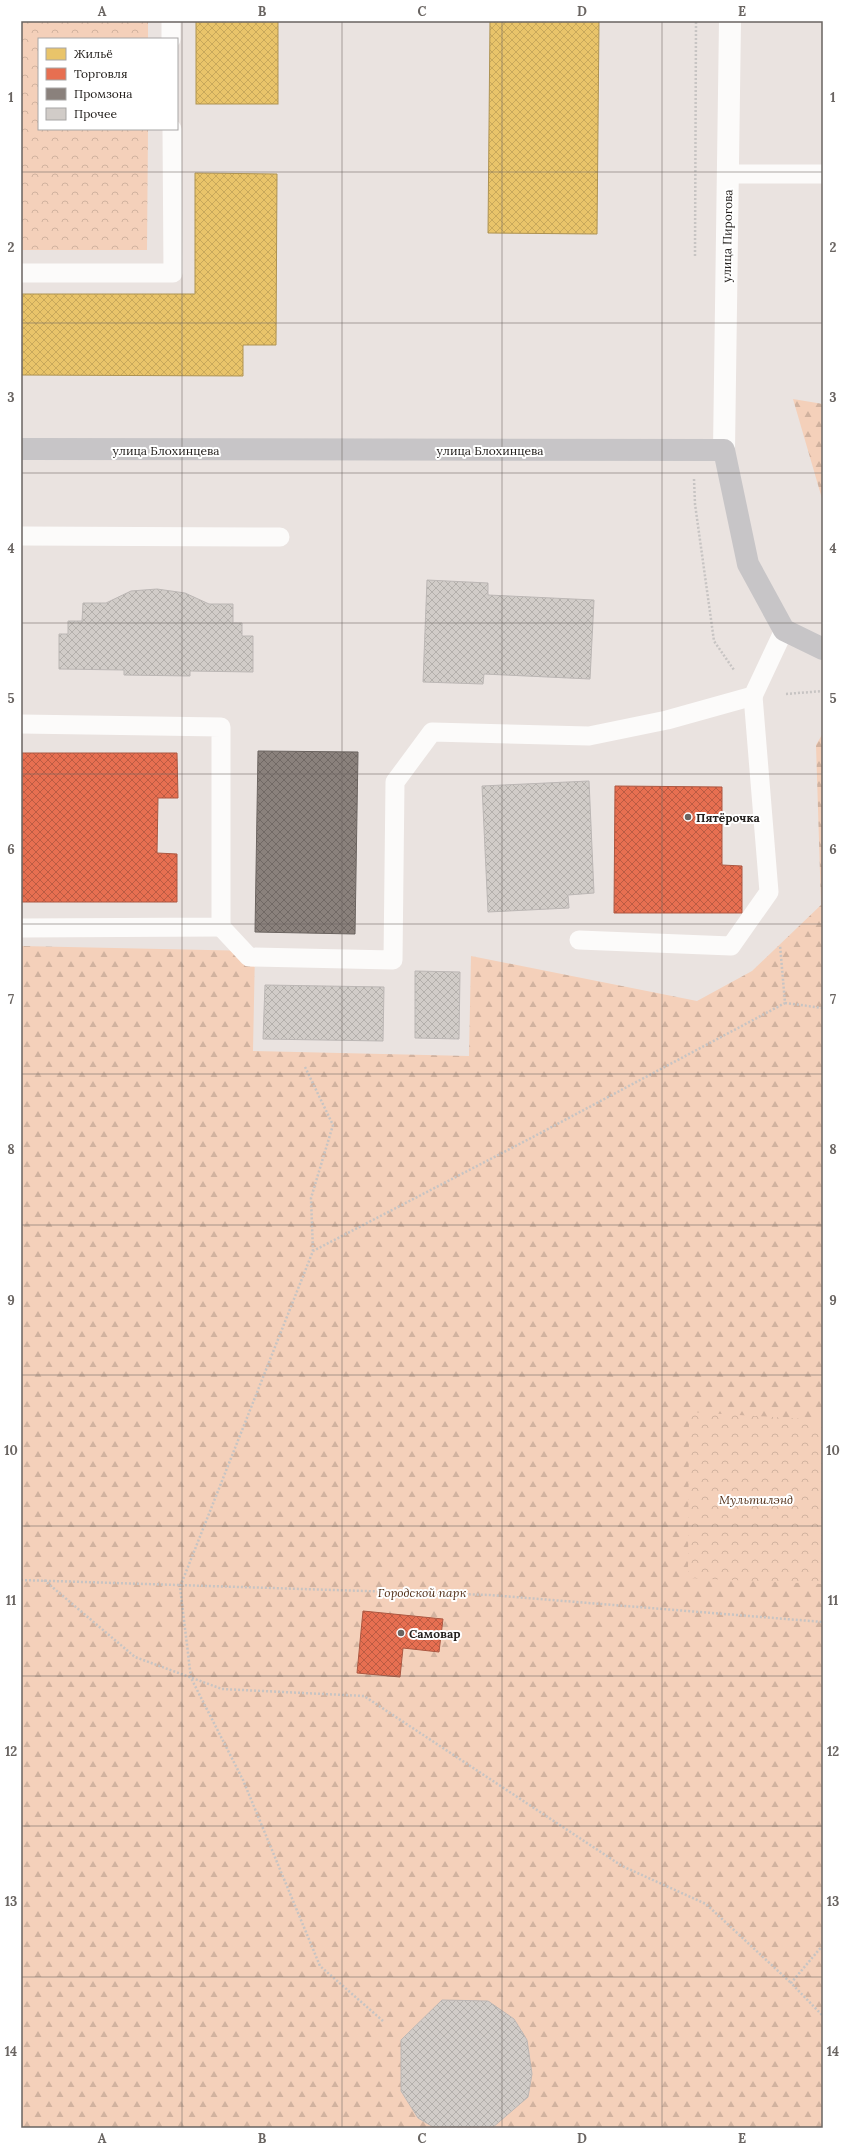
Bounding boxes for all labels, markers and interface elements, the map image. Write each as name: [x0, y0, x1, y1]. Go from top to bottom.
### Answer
text: A: [98, 3, 107, 20]
text: B: [258, 3, 267, 20]
text: C: [418, 3, 427, 20]
text: D: [577, 3, 587, 20]
text: E: [738, 3, 746, 20]
legend: [38, 38, 178, 130]
text: Жильё: [74, 46, 113, 61]
text: Торговля: [74, 66, 127, 81]
text: Промзона: [74, 86, 132, 101]
text: 1: [8, 89, 14, 106]
text: 1: [830, 89, 836, 106]
text: Прочее: [74, 106, 117, 121]
street label: улица Пирогова: [719, 189, 735, 283]
text: 2: [8, 239, 15, 256]
text: 2: [830, 239, 837, 256]
text: 3: [7, 389, 15, 406]
text: 3: [829, 389, 837, 406]
street label: улица Блохинцева: [113, 443, 219, 458]
street label: улица Блохинцева: [437, 443, 543, 458]
text: 4: [7, 540, 15, 557]
text: 4: [829, 540, 837, 557]
text: 5: [7, 690, 15, 707]
text: 5: [829, 690, 837, 707]
place label: Пятёрочка: [696, 810, 761, 825]
marker: Пятёрочка: [683, 812, 693, 822]
text: 6: [7, 841, 15, 858]
text: 6: [829, 841, 837, 858]
text: 7: [8, 991, 14, 1008]
text: 7: [830, 991, 836, 1008]
text: 8: [7, 1141, 15, 1158]
text: 8: [829, 1141, 837, 1158]
text: 9: [7, 1292, 15, 1309]
text: 9: [829, 1292, 837, 1309]
text: 10: [4, 1442, 18, 1459]
text: 10: [826, 1442, 840, 1459]
park label: Мультилэнд: [719, 1492, 793, 1507]
park label: Городской парк: [378, 1585, 466, 1600]
text: 11: [6, 1592, 16, 1609]
text: 11: [828, 1592, 838, 1609]
place label: Самовар: [409, 1626, 460, 1641]
marker: Самовар: [396, 1628, 406, 1638]
text: 12: [5, 1743, 17, 1760]
text: 12: [827, 1743, 839, 1760]
text: 13: [5, 1893, 17, 1910]
text: 13: [827, 1893, 839, 1910]
text: 14: [5, 2043, 17, 2060]
text: 14: [827, 2043, 839, 2060]
text: A: [98, 2130, 107, 2147]
text: B: [258, 2130, 267, 2147]
text: C: [418, 2130, 427, 2147]
text: D: [577, 2130, 587, 2147]
text: E: [738, 2130, 746, 2147]

